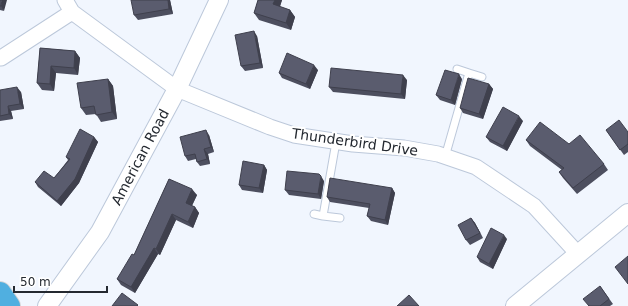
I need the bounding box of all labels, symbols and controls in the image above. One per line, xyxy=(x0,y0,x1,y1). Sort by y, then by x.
street label: American Road xyxy=(108,106,172,208)
street label: Thunderbird Drive xyxy=(290,125,419,159)
scale bar xyxy=(14,268,107,294)
text: 50 m xyxy=(20,275,51,289)

